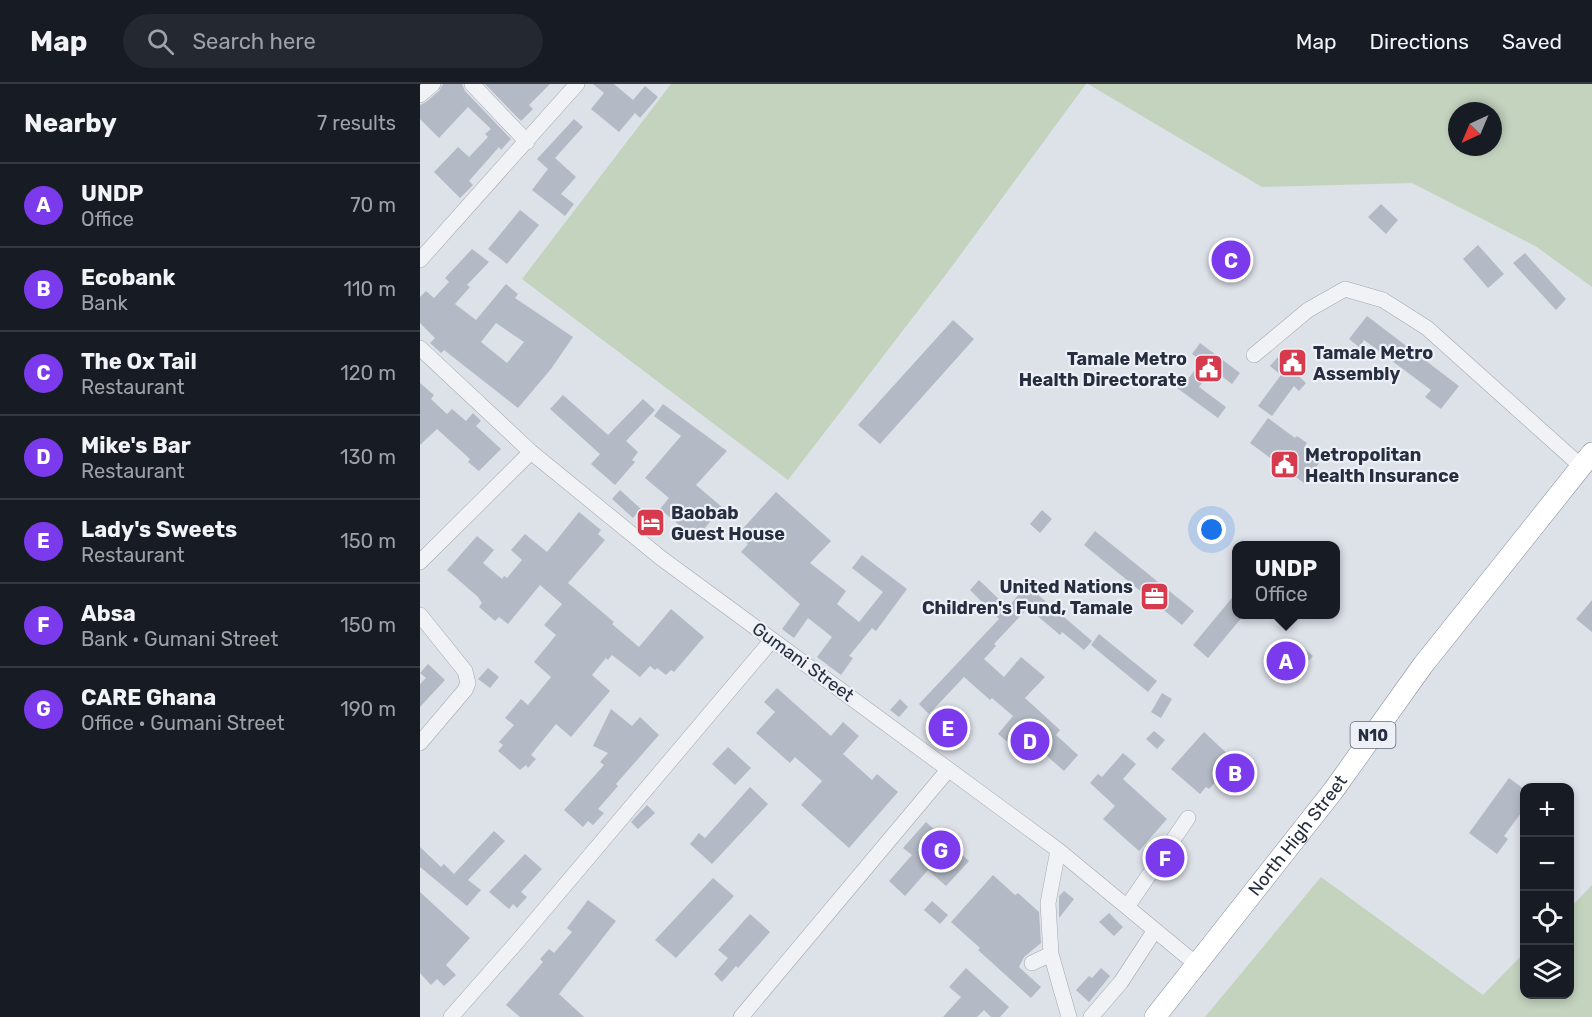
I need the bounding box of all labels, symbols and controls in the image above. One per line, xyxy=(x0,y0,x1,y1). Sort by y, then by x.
search box xyxy=(123,14,543,68)
text: Map xyxy=(30,25,87,58)
icon: search xyxy=(144,25,177,58)
text: Search here xyxy=(192,28,316,55)
text: Map xyxy=(1296,29,1337,54)
text: Directions xyxy=(1370,29,1469,54)
text: Saved xyxy=(1502,29,1562,54)
north arrow xyxy=(1448,102,1502,156)
text: Nearby xyxy=(24,108,117,139)
text: 7 results xyxy=(317,111,396,135)
text: UNDP xyxy=(81,180,143,207)
text: A xyxy=(36,193,51,217)
text: 70 m xyxy=(350,193,396,217)
text: Office xyxy=(81,207,134,231)
pin: C xyxy=(1212,238,1250,282)
text: Ecobank xyxy=(81,264,175,291)
text: B xyxy=(36,277,51,301)
text: 110 m xyxy=(344,277,396,301)
text: Bank xyxy=(81,291,128,315)
place label: Tamale Metro Assembly xyxy=(1313,342,1433,385)
public building icon: Tamale Metro Assembly xyxy=(1276,347,1308,379)
text: The Ox Tail xyxy=(81,348,197,375)
place label: Tamale Metro Health Directorate xyxy=(1019,348,1187,391)
public building icon: Tamale Metro Health Directorate xyxy=(1192,353,1224,385)
text: C xyxy=(36,361,51,385)
text: 120 m xyxy=(340,361,396,385)
text: Restaurant xyxy=(81,375,185,399)
text: Mike's Bar xyxy=(81,432,191,459)
place label: Metropolitan Health Insurance xyxy=(1305,444,1460,487)
text: D xyxy=(36,445,51,469)
text: 130 m xyxy=(340,445,396,469)
public building icon: Metropolitan Health Insurance xyxy=(1268,449,1300,481)
text: Restaurant xyxy=(81,459,185,483)
place label: Baobab Guest House xyxy=(671,502,785,545)
hotel icon: Baobab Guest House xyxy=(634,507,666,539)
your location xyxy=(1197,515,1226,544)
text: Lady's Sweets xyxy=(81,516,237,543)
text: E xyxy=(37,529,50,553)
text: 150 m xyxy=(340,529,396,553)
popup xyxy=(1232,541,1340,619)
text: Restaurant xyxy=(81,543,185,567)
text: UNDP xyxy=(1255,555,1317,582)
place label: United Nations Children's Fund, Tamale xyxy=(922,576,1133,619)
office icon: United Nations Children's Fund, Tamale xyxy=(1138,581,1170,613)
text: Office xyxy=(1255,582,1308,606)
text: Absa xyxy=(81,600,136,627)
text: F xyxy=(37,613,50,637)
text: 150 m xyxy=(340,613,396,637)
street label: Gumani Street xyxy=(748,618,858,706)
text: Bank · Gumani Street xyxy=(81,627,278,651)
pin: A xyxy=(1266,638,1306,684)
text: CARE Ghana xyxy=(81,684,216,711)
text: G xyxy=(36,697,51,721)
text: 190 m xyxy=(340,697,396,721)
pin: E xyxy=(928,706,968,750)
text: Office · Gumani Street xyxy=(81,711,284,735)
pin: D xyxy=(1010,718,1050,764)
road number: N10 xyxy=(1350,722,1396,748)
pin: B xyxy=(1216,750,1254,796)
street label: North High Street xyxy=(1244,771,1352,900)
map controls xyxy=(1520,783,1574,999)
button: + xyxy=(1520,783,1574,837)
pin: G xyxy=(922,828,960,873)
pin: F xyxy=(1146,836,1184,880)
button: − xyxy=(1520,837,1574,891)
button: locate xyxy=(1520,891,1574,945)
button: layers xyxy=(1520,945,1574,999)

